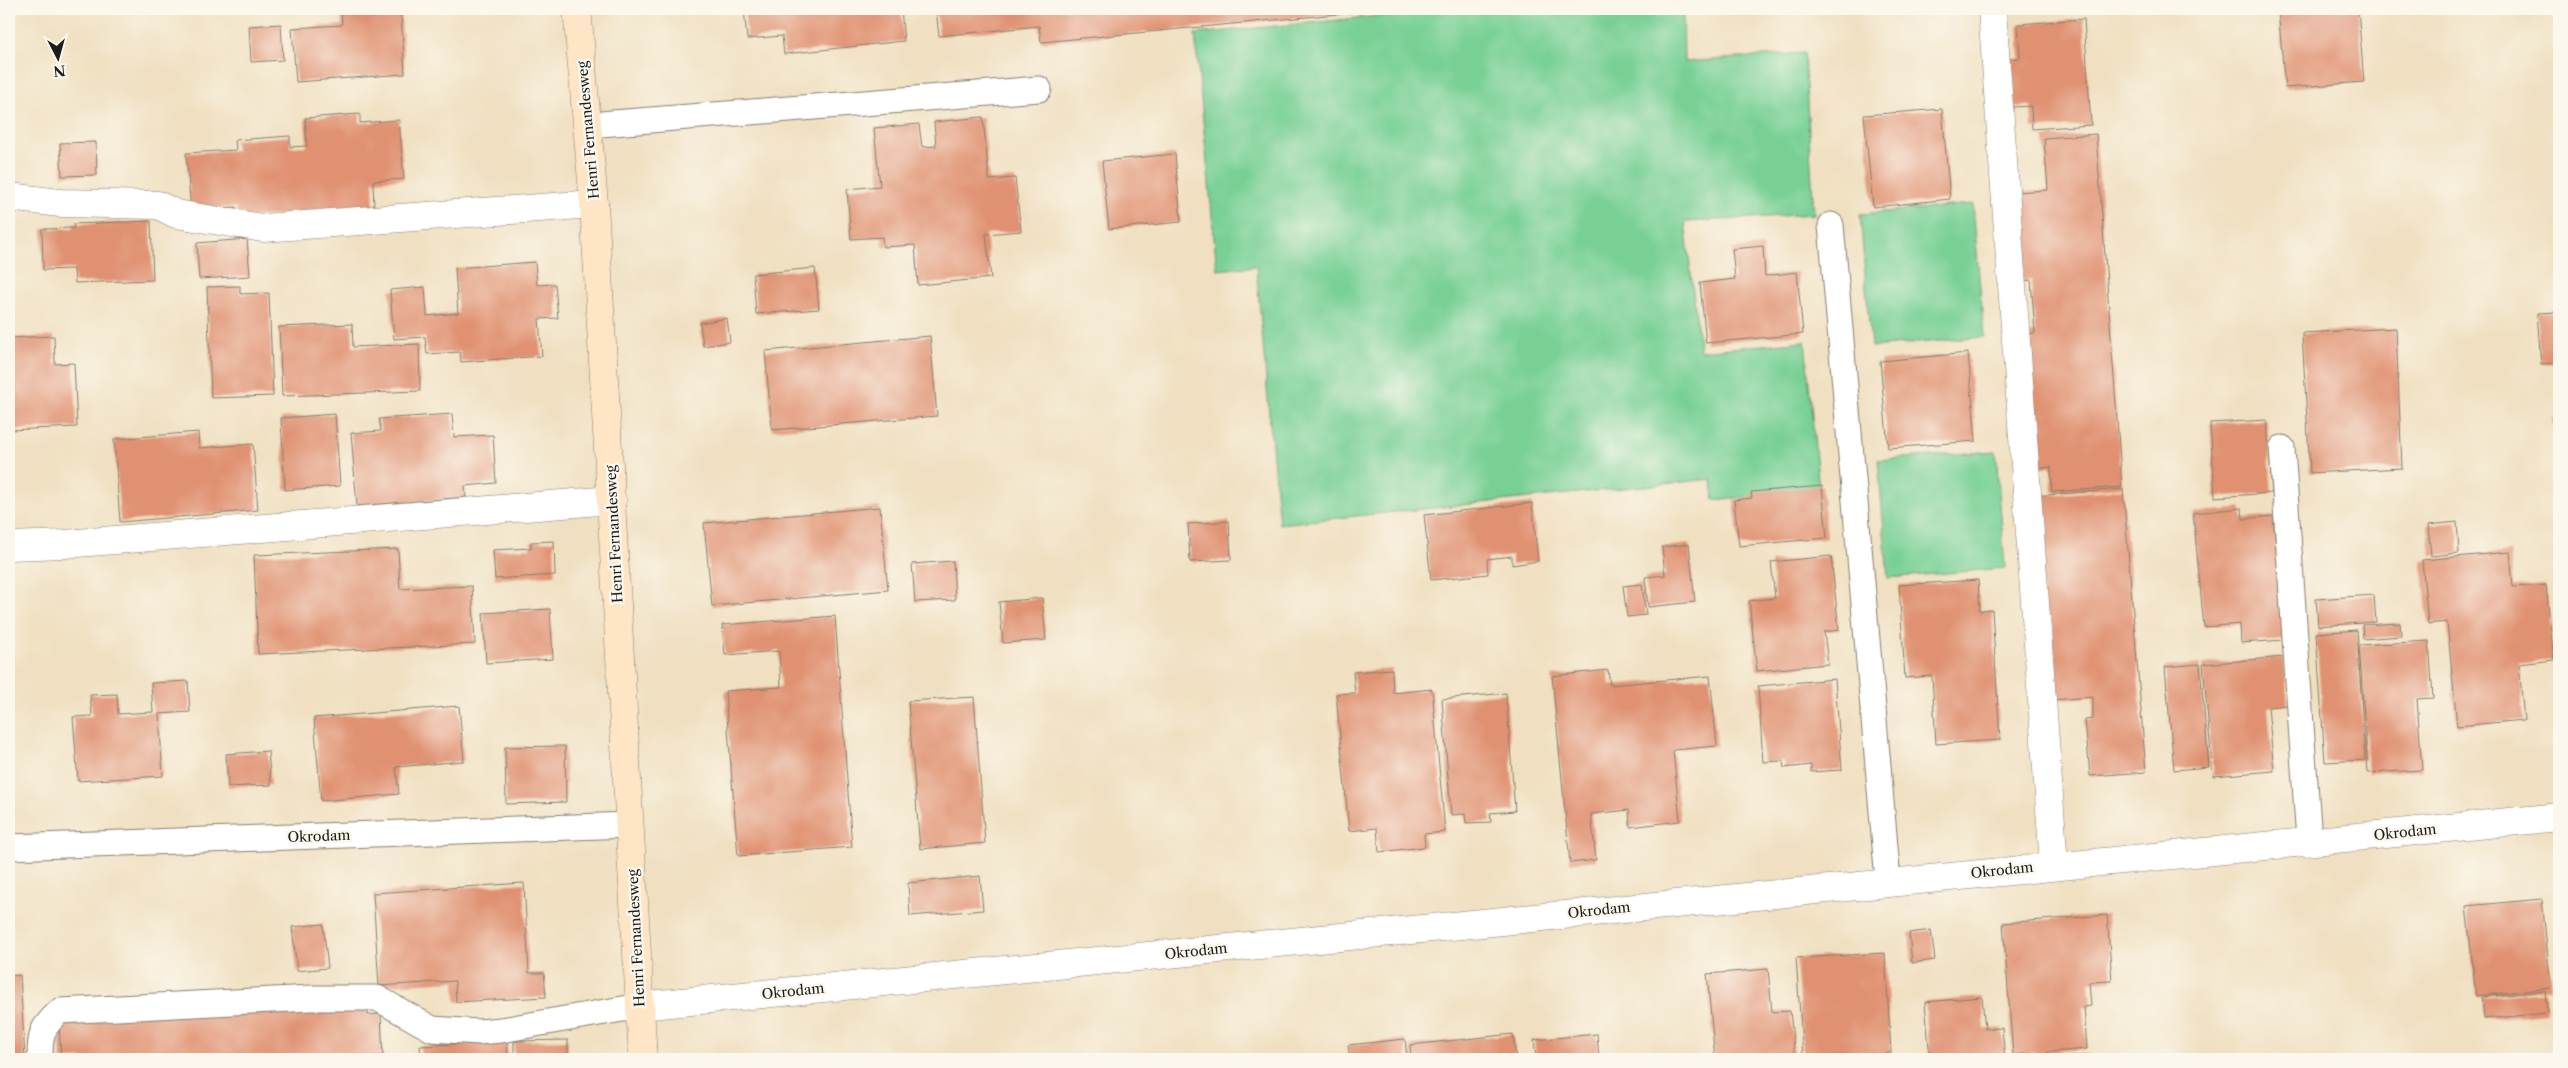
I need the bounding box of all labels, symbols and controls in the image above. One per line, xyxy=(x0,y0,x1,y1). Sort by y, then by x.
north arrow xyxy=(32,32,82,82)
street label: Henri Fernandesweg xyxy=(573,60,603,200)
text: N xyxy=(52,61,66,81)
street label: Henri Fernandesweg xyxy=(601,464,627,603)
street label: Okrodam xyxy=(2373,820,2437,844)
street label: Okrodam xyxy=(287,826,351,846)
street label: Okrodam xyxy=(1970,858,2034,882)
street label: Henri Fernandesweg xyxy=(623,868,649,1007)
street label: Okrodam xyxy=(1567,898,1631,922)
street label: Okrodam xyxy=(1164,939,1228,963)
street label: Okrodam xyxy=(761,979,825,1003)

